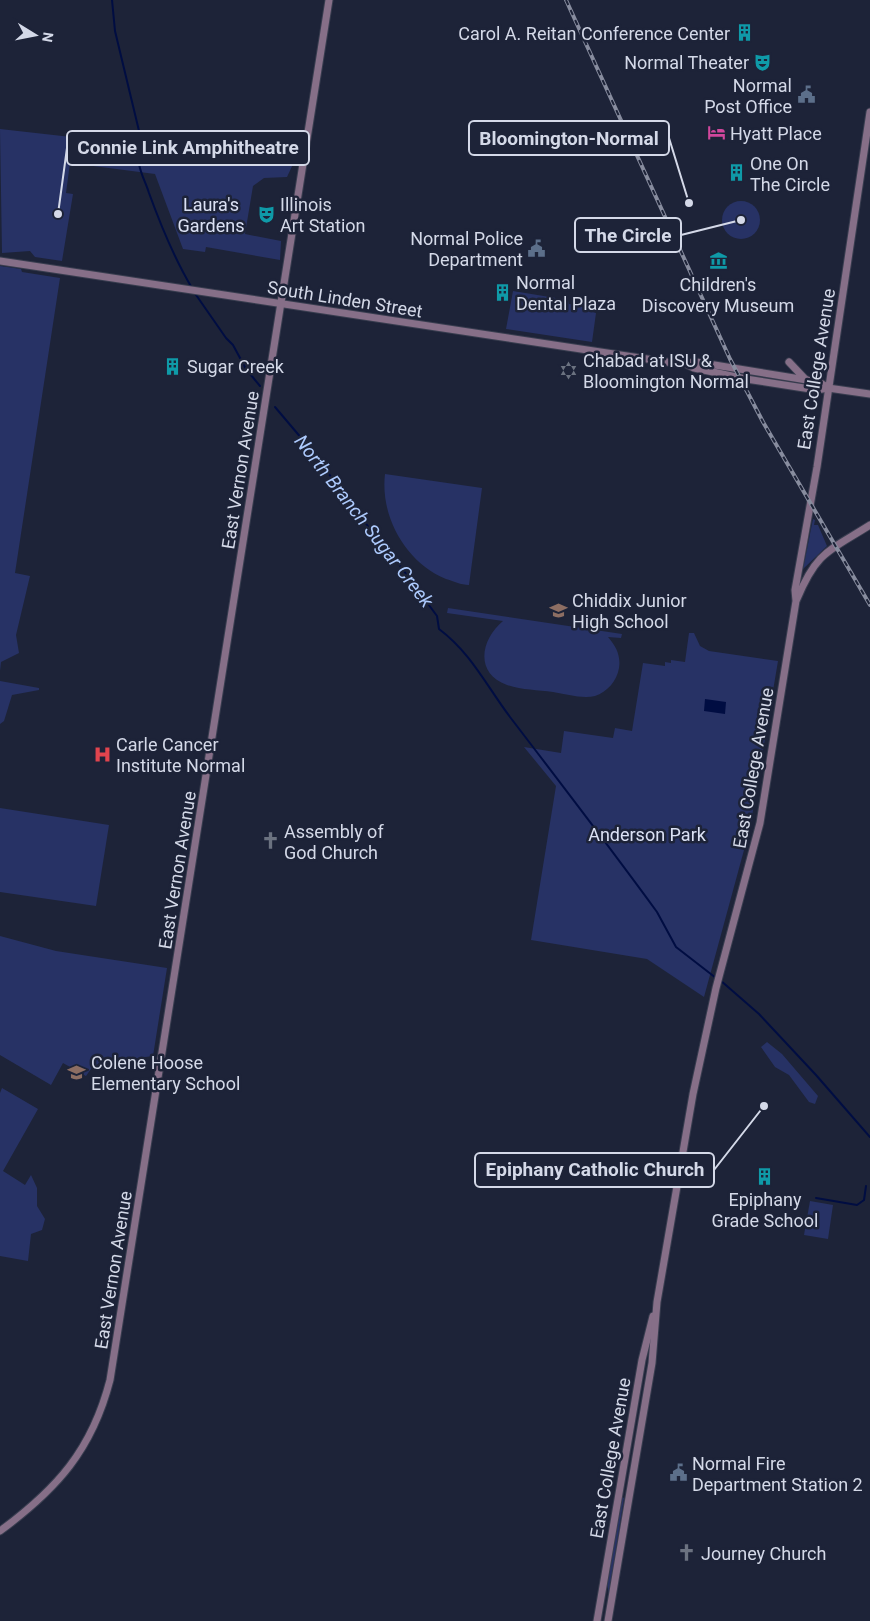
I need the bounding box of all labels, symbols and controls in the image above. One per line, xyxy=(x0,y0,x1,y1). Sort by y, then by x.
north arrow xyxy=(10,10,60,60)
place label: Carol A. Reitan Conference Center xyxy=(458,23,730,44)
building icon: Carol A. Reitan Conference Center xyxy=(734,23,754,43)
text: N xyxy=(39,31,57,44)
place label: Normal Theater xyxy=(624,52,749,73)
theatre icon: Normal Theater xyxy=(753,52,773,72)
place label: Normal Post Office xyxy=(704,75,792,117)
public building icon: Normal Post Office xyxy=(796,85,816,105)
callout: Bloomington-Normal xyxy=(469,121,669,155)
hotel icon: Hyatt Place xyxy=(706,123,726,143)
place label: Hyatt Place xyxy=(730,123,822,144)
text: Bloomington-Normal xyxy=(479,127,659,150)
callout: Connie Link Amphitheatre xyxy=(67,131,309,165)
text: Connie Link Amphitheatre xyxy=(77,136,299,159)
place label: One On The Circle xyxy=(750,153,830,195)
building icon: One On The Circle xyxy=(726,163,746,183)
park label: Laura's Gardens xyxy=(178,194,244,236)
place label: Illinois Art Station xyxy=(280,194,365,236)
theatre icon: Illinois Art Station xyxy=(256,204,276,224)
callout: The Circle xyxy=(575,218,681,252)
text: The Circle xyxy=(585,224,671,247)
place label: Normal Police Department xyxy=(410,228,523,270)
public building icon: Normal Police Department xyxy=(527,238,547,258)
museum icon: Children's Discovery Museum xyxy=(708,251,728,271)
place label: Normal Dental Plaza xyxy=(516,272,616,314)
place label: Children's Discovery Museum xyxy=(642,274,794,316)
street label: South Linden Street xyxy=(266,276,424,322)
building icon: Normal Dental Plaza xyxy=(492,282,512,302)
street label: East College Avenue xyxy=(793,287,839,451)
place label: Chabad at ISU & Bloomington Normal xyxy=(583,350,749,392)
building icon: Sugar Creek xyxy=(163,356,183,376)
place label: Sugar Creek xyxy=(187,356,285,377)
synagogue icon: Chabad at ISU & Bloomington Normal xyxy=(559,360,579,380)
street label: East Vernon Avenue xyxy=(217,389,263,551)
water label: North Branch Sugar Creek xyxy=(289,430,439,612)
place label: Chiddix Junior High School xyxy=(572,590,687,632)
school or university icon: Chiddix Junior High School xyxy=(548,600,568,620)
street label: East College Avenue xyxy=(729,686,777,850)
place label: Carle Cancer Institute Normal xyxy=(116,734,245,776)
hospital icon: Carle Cancer Institute Normal xyxy=(92,744,112,764)
street label: East Vernon Avenue xyxy=(154,789,200,951)
place label: Assembly of God Church xyxy=(284,821,384,863)
park label: Anderson Park xyxy=(588,824,707,845)
church icon: Assembly of God Church xyxy=(260,831,280,851)
place label: Colene Hoose Elementary School xyxy=(91,1052,240,1094)
school or university icon: Colene Hoose Elementary School xyxy=(67,1062,87,1082)
callout: Epiphany Catholic Church xyxy=(475,1153,714,1187)
text: Epiphany Catholic Church xyxy=(486,1158,704,1181)
building icon: Epiphany Grade School xyxy=(755,1166,775,1186)
street label: East Vernon Avenue xyxy=(90,1189,136,1351)
place label: Epiphany Grade School xyxy=(712,1189,818,1231)
street label: East College Avenue xyxy=(586,1376,634,1540)
place label: Normal Fire Department Station 2 xyxy=(692,1453,863,1495)
public building icon: Normal Fire Department Station 2 xyxy=(668,1463,688,1483)
church icon: Journey Church xyxy=(677,1543,697,1563)
place label: Journey Church xyxy=(701,1543,826,1564)

